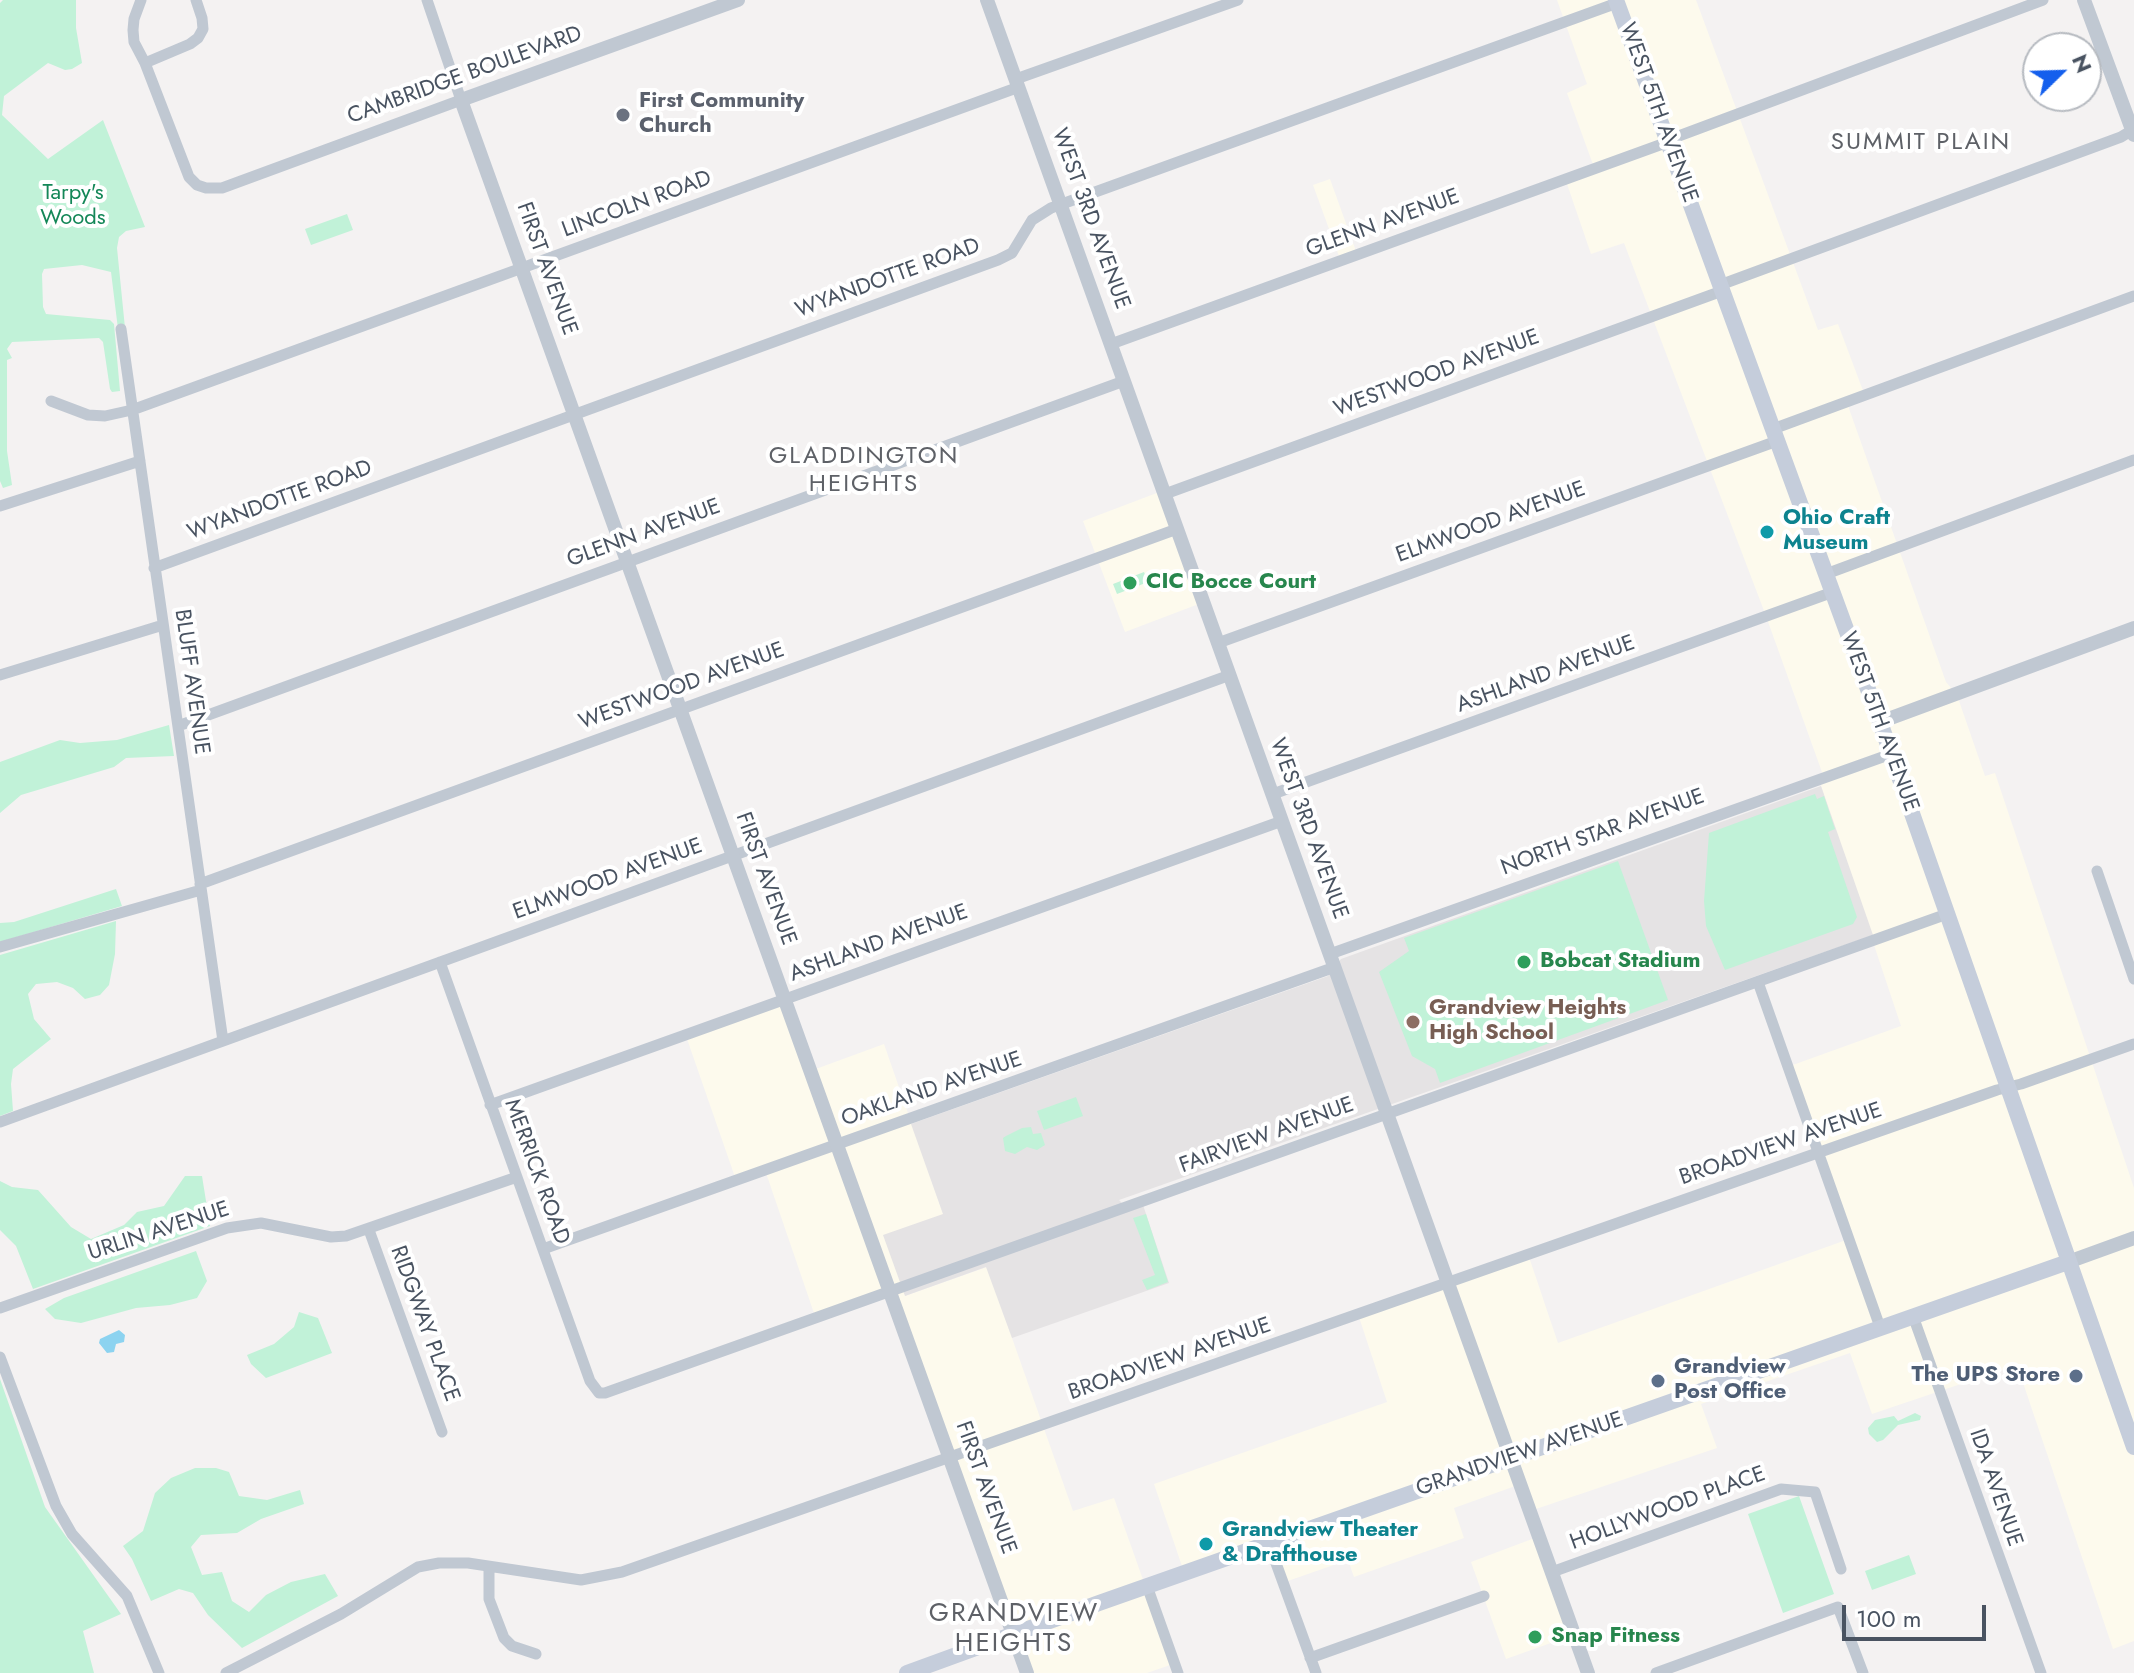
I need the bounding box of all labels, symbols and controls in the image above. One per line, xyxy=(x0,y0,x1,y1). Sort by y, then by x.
street label: WEST 5TH AVENUE xyxy=(1613,19,1703,207)
street label: CAMBRIDGE BOULEVARD xyxy=(344,21,586,131)
north arrow xyxy=(2022,32,2102,112)
text: N xyxy=(2064,49,2100,78)
place label: First Community Church xyxy=(639,89,804,140)
marker: First Community Church xyxy=(614,106,632,124)
street label: WEST 3RD AVENUE xyxy=(1045,125,1135,313)
district label: SUMMIT PLAIN xyxy=(1831,129,2011,157)
street label: LINCOLN ROAD xyxy=(559,166,715,244)
park label: Tarpy's Woods xyxy=(40,181,106,232)
street label: GLENN AVENUE xyxy=(1303,184,1463,264)
street label: FIRST AVENUE xyxy=(510,199,582,339)
street label: WYANDOTTE ROAD xyxy=(792,233,984,325)
street label: WESTWOOD AVENUE xyxy=(1331,325,1543,423)
district label: GLADDINGTON HEIGHTS xyxy=(769,443,959,499)
street label: WYANDOTTE ROAD xyxy=(184,455,376,547)
street label: ELMWOOD AVENUE xyxy=(1393,476,1589,570)
street label: GLENN AVENUE xyxy=(564,494,724,574)
place label: Ohio Craft Museum xyxy=(1783,506,1890,558)
marker: Ohio Craft Museum xyxy=(1758,523,1776,541)
place label: CIC Bocce Court xyxy=(1146,570,1316,596)
marker: CIC Bocce Court xyxy=(1121,574,1139,592)
street label: BLUFF AVENUE xyxy=(168,608,214,756)
street label: WEST 5TH AVENUE xyxy=(1834,628,1924,816)
street label: ASHLAND AVENUE xyxy=(1453,630,1639,720)
street label: WESTWOOD AVENUE xyxy=(576,638,788,736)
street label: WEST 3RD AVENUE xyxy=(1263,735,1353,923)
street label: NORTH STAR AVENUE xyxy=(1498,784,1708,882)
street label: FIRST AVENUE xyxy=(729,809,801,949)
street label: ELMWOOD AVENUE xyxy=(510,833,706,927)
street label: ASHLAND AVENUE xyxy=(786,899,972,989)
place label: Bobcat Stadium xyxy=(1540,949,1700,975)
marker: Bobcat Stadium xyxy=(1515,953,1533,971)
place label: Grandview Heights High School xyxy=(1429,996,1626,1048)
marker: Grandview Heights High School xyxy=(1404,1013,1422,1031)
street label: OAKLAND AVENUE xyxy=(838,1047,1026,1133)
street label: FAIRVIEW AVENUE xyxy=(1176,1092,1358,1180)
street label: MERRICK ROAD xyxy=(498,1096,574,1248)
street label: BROADVIEW AVENUE xyxy=(1676,1098,1886,1192)
street label: URLIN AVENUE xyxy=(85,1197,233,1267)
street label: RIDGWAY PLACE xyxy=(384,1242,464,1406)
street label: BROADVIEW AVENUE xyxy=(1065,1313,1275,1407)
place label: Grandview Post Office xyxy=(1674,1355,1786,1406)
place label: The UPS Store xyxy=(1911,1363,2060,1389)
marker: The UPS Store xyxy=(2067,1367,2085,1385)
marker: Grandview Post Office xyxy=(1649,1372,1667,1390)
street label: GRANDVIEW AVENUE xyxy=(1413,1407,1627,1503)
street label: FIRST AVENUE xyxy=(949,1418,1021,1558)
street label: IDA AVENUE xyxy=(1963,1426,2027,1550)
street label: HOLLYWOOD PLACE xyxy=(1567,1461,1769,1557)
place label: Grandview Theater & Drafthouse xyxy=(1222,1518,1418,1570)
marker: Grandview Theater & Drafthouse xyxy=(1197,1535,1215,1553)
scale bar xyxy=(1846,1589,1990,1639)
district label: GRANDVIEW HEIGHTS xyxy=(929,1599,1099,1660)
text: 100 m xyxy=(1856,1601,1922,1636)
place label: Snap Fitness xyxy=(1551,1624,1680,1650)
marker: Snap Fitness xyxy=(1526,1628,1544,1646)

